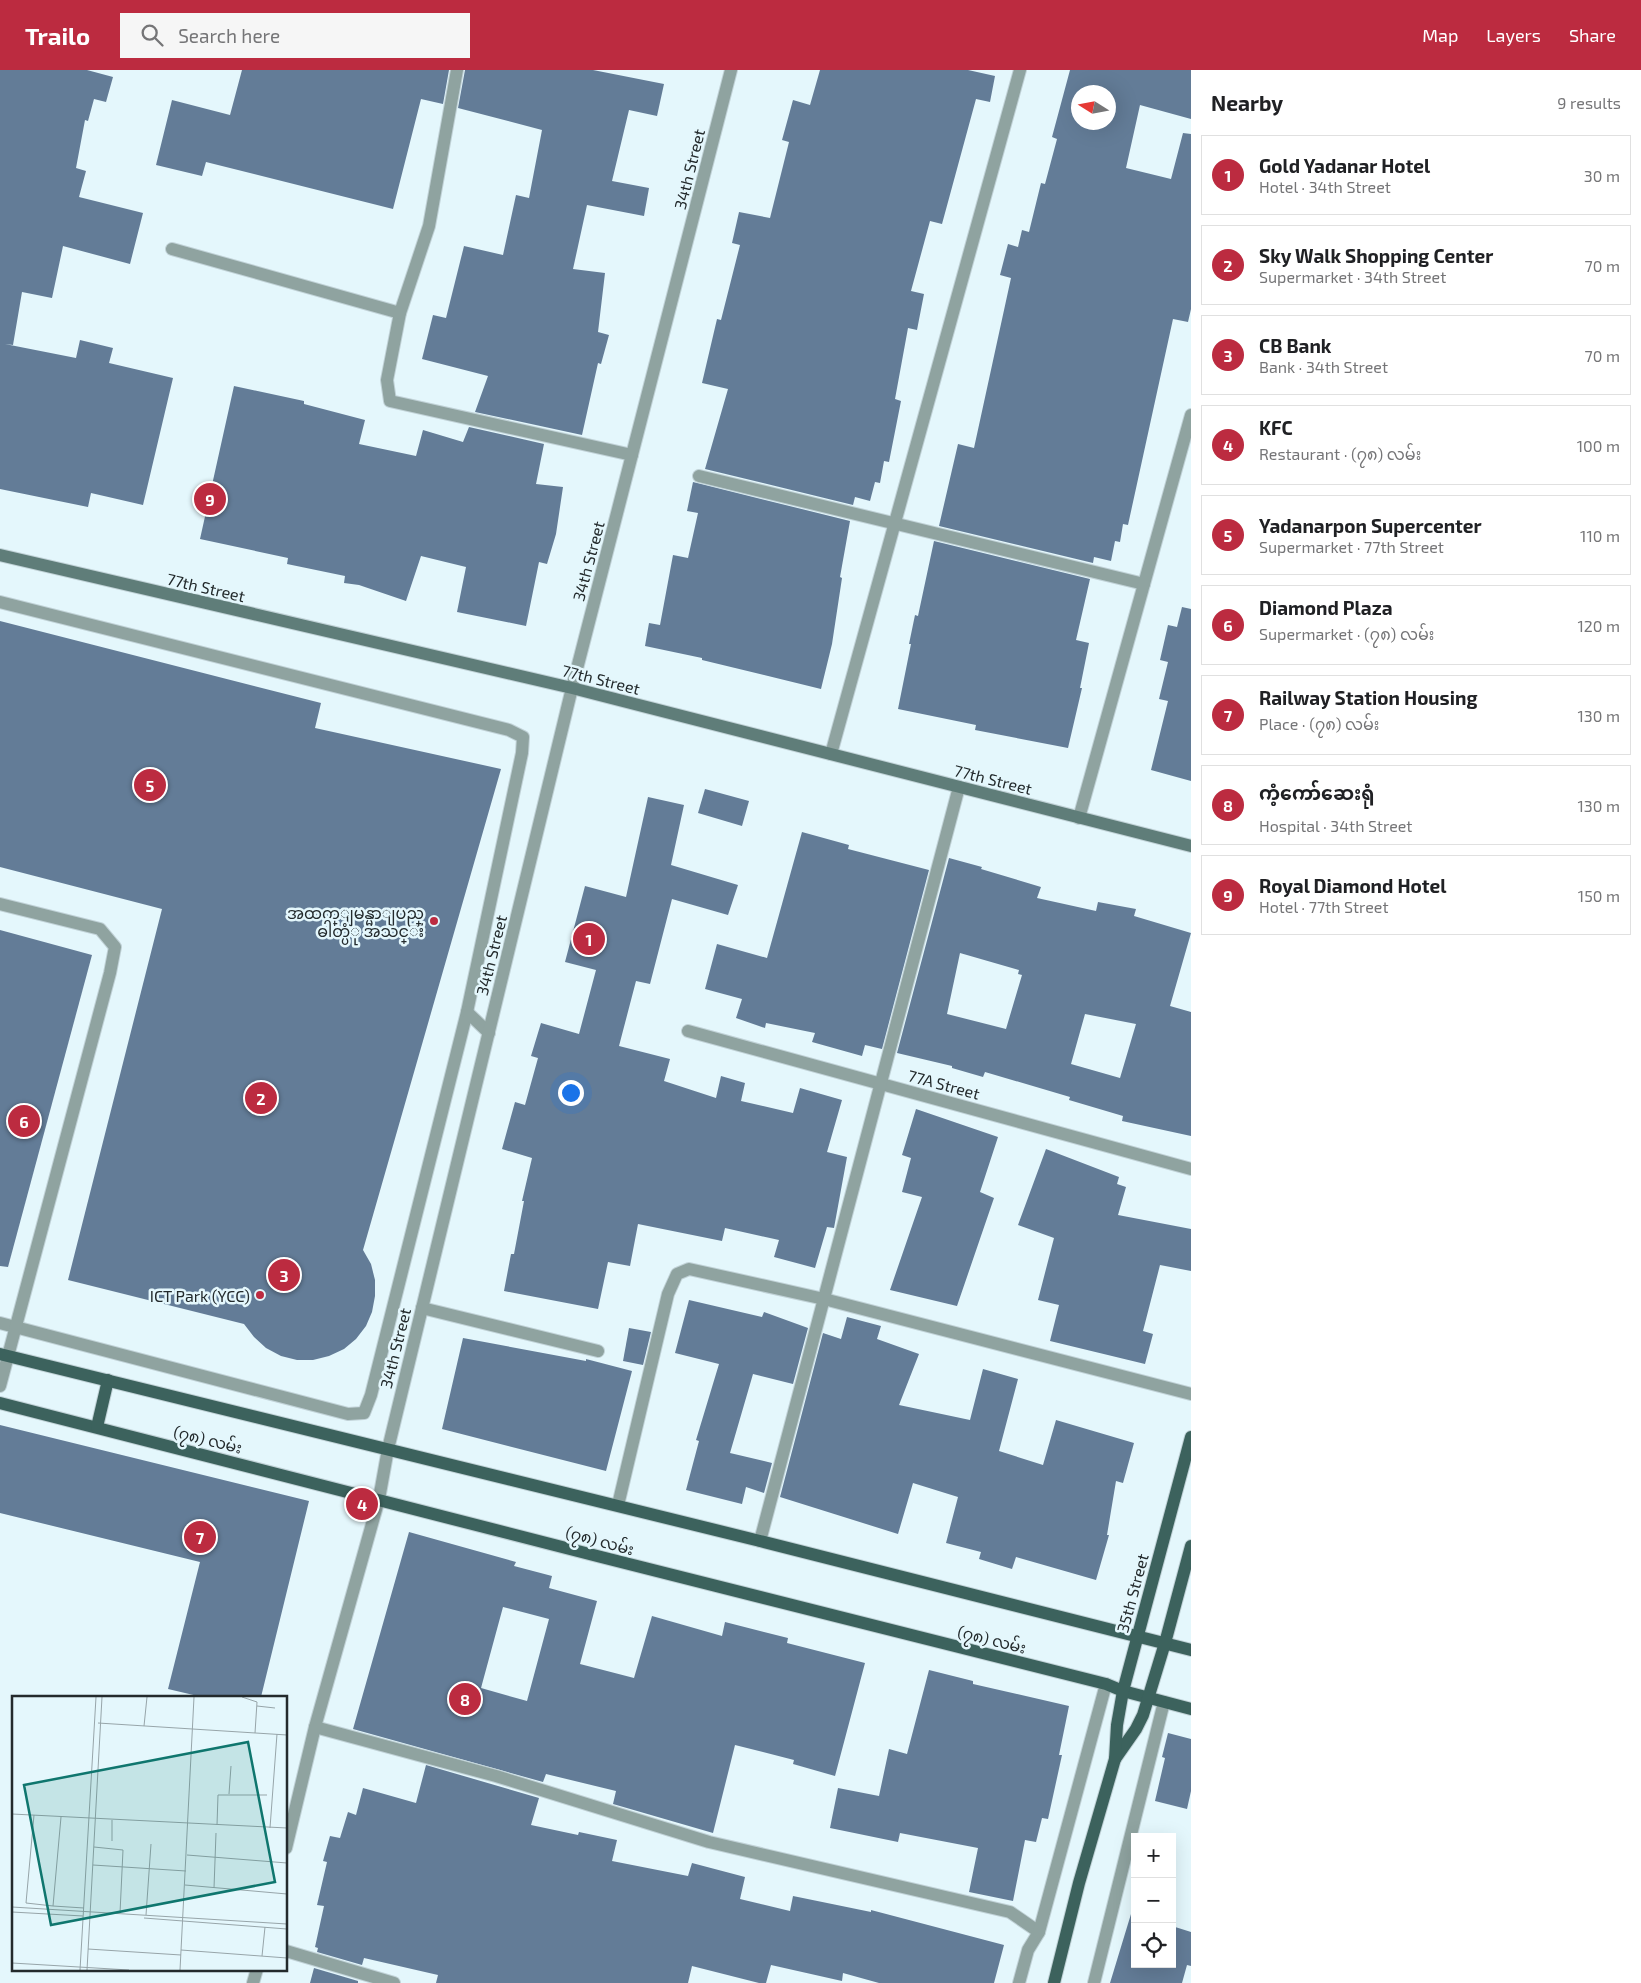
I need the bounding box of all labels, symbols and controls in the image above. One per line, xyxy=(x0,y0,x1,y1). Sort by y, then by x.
search box xyxy=(120,13,470,58)
text: Trailo xyxy=(25,21,90,50)
icon: search xyxy=(138,21,166,49)
text: Search here xyxy=(178,24,280,47)
text: Map xyxy=(1422,24,1458,46)
text: Layers xyxy=(1486,24,1541,46)
text: Share xyxy=(1569,24,1616,46)
north arrow xyxy=(1071,85,1116,130)
text: Nearby xyxy=(1211,90,1283,115)
text: 9 results xyxy=(1557,93,1621,112)
street label: 34th Street xyxy=(670,127,708,211)
text: Gold Yadanar Hotel xyxy=(1259,154,1430,177)
text: 1 xyxy=(1225,166,1231,185)
text: 30 m xyxy=(1584,166,1620,185)
text: Hotel · 34th Street xyxy=(1259,177,1391,196)
text: Sky Walk Shopping Center xyxy=(1259,244,1493,267)
text: 2 xyxy=(1223,256,1233,275)
text: 70 m xyxy=(1585,256,1620,275)
text: Supermarket · 34th Street xyxy=(1259,267,1446,286)
text: CB Bank xyxy=(1259,334,1331,357)
text: 3 xyxy=(1223,346,1233,365)
text: 70 m xyxy=(1585,346,1620,365)
text: Bank · 34th Street xyxy=(1259,357,1388,376)
text: KFC xyxy=(1259,416,1293,439)
text: 4 xyxy=(1223,436,1233,455)
text: 100 m xyxy=(1577,436,1620,455)
text: Restaurant · (၇၈) လမ်း xyxy=(1259,444,1421,463)
pin: 9 xyxy=(194,480,226,518)
text: Yadanarpon Supercenter xyxy=(1259,514,1482,537)
street label: 34th Street xyxy=(568,519,608,603)
text: 5 xyxy=(1224,526,1232,545)
text: 110 m xyxy=(1580,526,1620,545)
text: Supermarket · 77th Street xyxy=(1259,537,1444,556)
street label: 77th Street xyxy=(165,569,247,605)
text: Diamond Plaza xyxy=(1259,596,1393,619)
text: 6 xyxy=(1223,616,1233,635)
text: 120 m xyxy=(1577,616,1620,635)
text: Supermarket · (၇၈) လမ်း xyxy=(1259,624,1434,643)
street label: 77th Street xyxy=(560,660,642,698)
text: Railway Station Housing xyxy=(1259,686,1477,709)
text: 7 xyxy=(1224,706,1232,725)
text: 130 m xyxy=(1578,706,1620,725)
text: Place · (၇၈) လမ်း xyxy=(1259,714,1379,733)
street label: 77th Street xyxy=(952,760,1034,798)
pin: 5 xyxy=(134,766,166,804)
text: ကံ့ကော်ဆေးရုံ xyxy=(1259,781,1375,804)
text: 8 xyxy=(1223,796,1233,815)
text: 130 m xyxy=(1578,796,1620,815)
text: Hospital · 34th Street xyxy=(1259,816,1412,835)
text: Royal Diamond Hotel xyxy=(1259,874,1446,897)
text: 9 xyxy=(1223,886,1233,905)
text: 150 m xyxy=(1578,886,1620,905)
text: Hotel · 77th Street xyxy=(1259,897,1389,916)
place label: အထက္ျမန္မာျပည္ ဓါတ္ပံု အသင္း xyxy=(287,903,424,946)
street label: 34th Street xyxy=(472,913,510,997)
marker: အထက္ျမန္မာျပည္ ဓါတ္ပံု အသင္း xyxy=(428,915,440,927)
pin: 1 xyxy=(573,920,605,958)
street label: 77A Street xyxy=(906,1065,982,1103)
pin: 2 xyxy=(245,1079,277,1117)
your location xyxy=(558,1080,584,1106)
pin: 6 xyxy=(8,1102,40,1140)
pin: 3 xyxy=(268,1256,300,1294)
place label: ICT Park (YCC) xyxy=(150,1286,250,1305)
marker: ICT Park (YCC) xyxy=(254,1289,266,1301)
street label: 34th Street xyxy=(376,1306,414,1390)
street label: (၇၈) လမ်း xyxy=(170,1420,245,1462)
pin: 4 xyxy=(346,1485,378,1523)
pin: 7 xyxy=(184,1518,216,1556)
street label: (၇၈) လမ်း xyxy=(562,1521,637,1563)
street label: 35th Street xyxy=(1112,1551,1152,1635)
street label: (၇၈) လမ်း xyxy=(954,1620,1029,1662)
pin: 8 xyxy=(449,1680,481,1718)
inset map xyxy=(12,1696,288,1970)
map controls xyxy=(1131,1833,1176,1968)
button: + xyxy=(1131,1833,1176,1878)
button: − xyxy=(1131,1878,1176,1923)
button: locate xyxy=(1131,1923,1176,1968)

